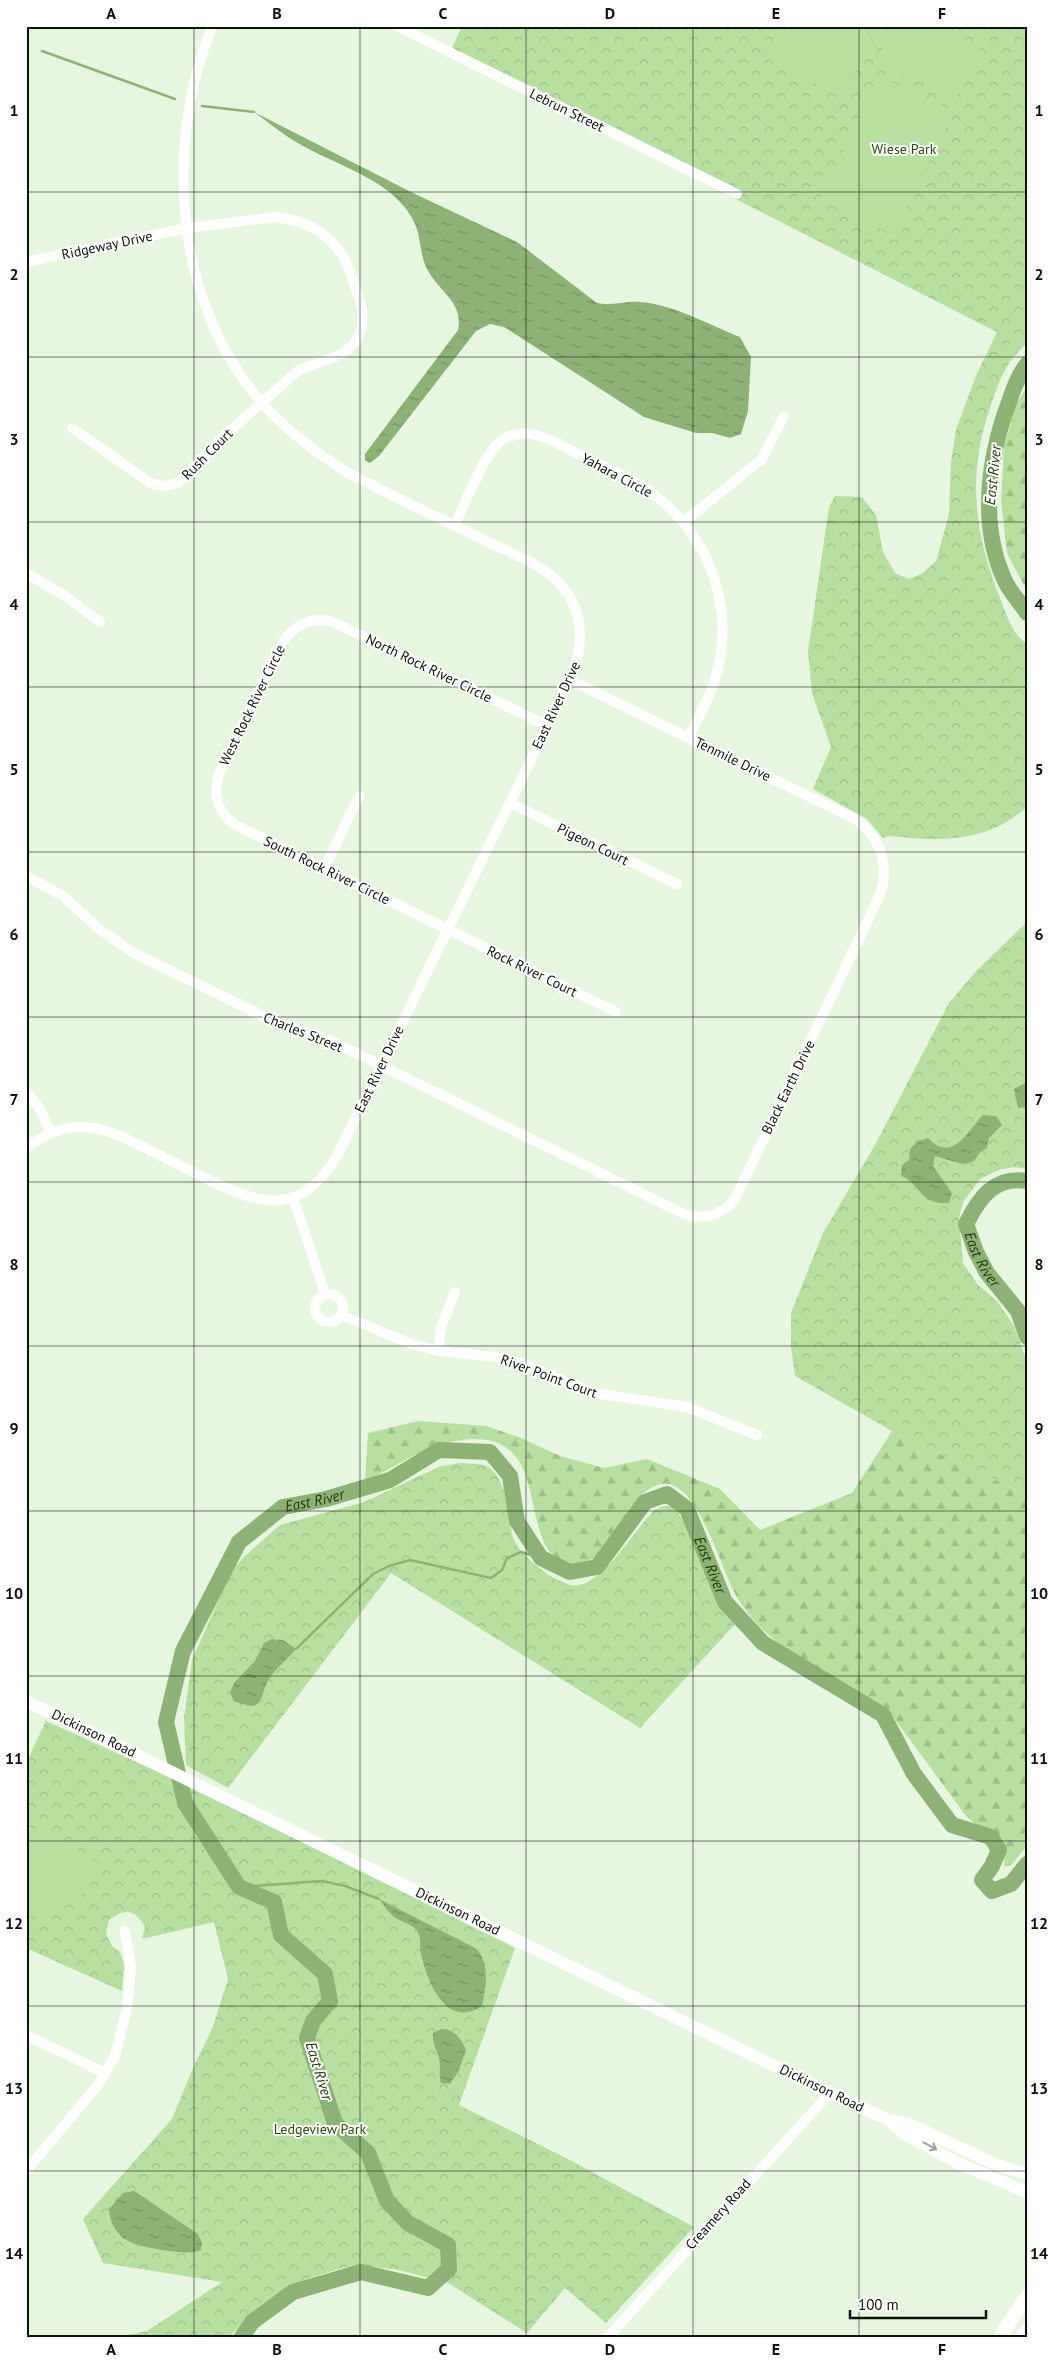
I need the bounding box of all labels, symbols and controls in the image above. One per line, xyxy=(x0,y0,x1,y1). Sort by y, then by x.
text: A xyxy=(106,3,116,23)
text: B xyxy=(272,3,282,23)
text: C xyxy=(439,3,448,23)
text: D xyxy=(605,3,615,23)
text: E xyxy=(772,3,780,23)
text: F xyxy=(938,3,946,23)
street label: Lebrun Street xyxy=(527,84,607,136)
text: 1 xyxy=(9,100,19,120)
text: 1 xyxy=(1034,100,1044,120)
park label: Wiese Park xyxy=(872,140,937,158)
street label: Ridgeway Drive xyxy=(60,227,154,263)
text: 2 xyxy=(9,264,19,284)
text: 2 xyxy=(1034,264,1044,284)
street label: Rush Court xyxy=(177,424,237,484)
text: 3 xyxy=(9,429,19,449)
text: 3 xyxy=(1034,429,1044,449)
water label: East River xyxy=(980,443,1005,506)
street label: Yahara Circle xyxy=(578,449,656,501)
text: 4 xyxy=(9,594,19,614)
text: 4 xyxy=(1034,594,1044,614)
street label: North Rock River Circle xyxy=(363,630,495,706)
street label: West Rock River Circle xyxy=(215,642,289,768)
street label: East River Drive xyxy=(528,658,584,752)
street label: Tenmile Drive xyxy=(692,733,774,785)
text: 5 xyxy=(9,759,19,779)
text: 5 xyxy=(1034,759,1044,779)
street label: Pigeon Court xyxy=(554,819,632,869)
street label: South Rock River Circle xyxy=(261,832,393,908)
text: 6 xyxy=(9,924,19,944)
text: 6 xyxy=(1034,924,1044,944)
street label: Rock River Court xyxy=(484,941,580,1001)
street label: Charles Street xyxy=(261,1008,346,1056)
street label: East River Drive xyxy=(350,1023,408,1115)
street label: Black Earth Drive xyxy=(757,1037,819,1137)
text: 7 xyxy=(9,1089,19,1109)
text: 7 xyxy=(1034,1089,1044,1109)
water label: East River xyxy=(960,1229,1005,1292)
text: 8 xyxy=(9,1254,19,1274)
text: 8 xyxy=(1034,1254,1044,1274)
street label: River Point Court xyxy=(498,1350,600,1402)
text: 9 xyxy=(9,1418,19,1438)
text: 9 xyxy=(1034,1418,1044,1438)
water label: East River xyxy=(283,1484,347,1515)
water label: East River xyxy=(690,1533,731,1597)
text: 10 xyxy=(5,1583,23,1603)
text: 10 xyxy=(1030,1583,1048,1603)
street label: Dickinson Road xyxy=(49,1705,139,1761)
text: 11 xyxy=(5,1748,23,1768)
text: 11 xyxy=(1030,1748,1048,1768)
street label: Dickinson Road xyxy=(413,1883,503,1939)
text: 12 xyxy=(5,1913,23,1933)
text: 12 xyxy=(1030,1913,1048,1933)
water label: East River xyxy=(302,2039,338,2103)
street label: Dickinson Road xyxy=(777,2060,867,2116)
text: 13 xyxy=(5,2078,23,2098)
text: 13 xyxy=(1030,2078,1048,2098)
park label: Ledgeview Park xyxy=(274,2120,366,2138)
one-way arrow xyxy=(922,2142,936,2152)
street label: Creamery Road xyxy=(681,2175,755,2253)
text: 14 xyxy=(5,2243,23,2263)
text: 14 xyxy=(1030,2243,1048,2263)
scale bar xyxy=(850,2288,987,2320)
text: 100 m xyxy=(858,2295,899,2314)
text: A xyxy=(106,2339,116,2359)
text: B xyxy=(272,2339,282,2359)
text: C xyxy=(439,2339,448,2359)
text: D xyxy=(605,2339,615,2359)
text: E xyxy=(772,2339,780,2359)
text: F xyxy=(938,2339,946,2359)

